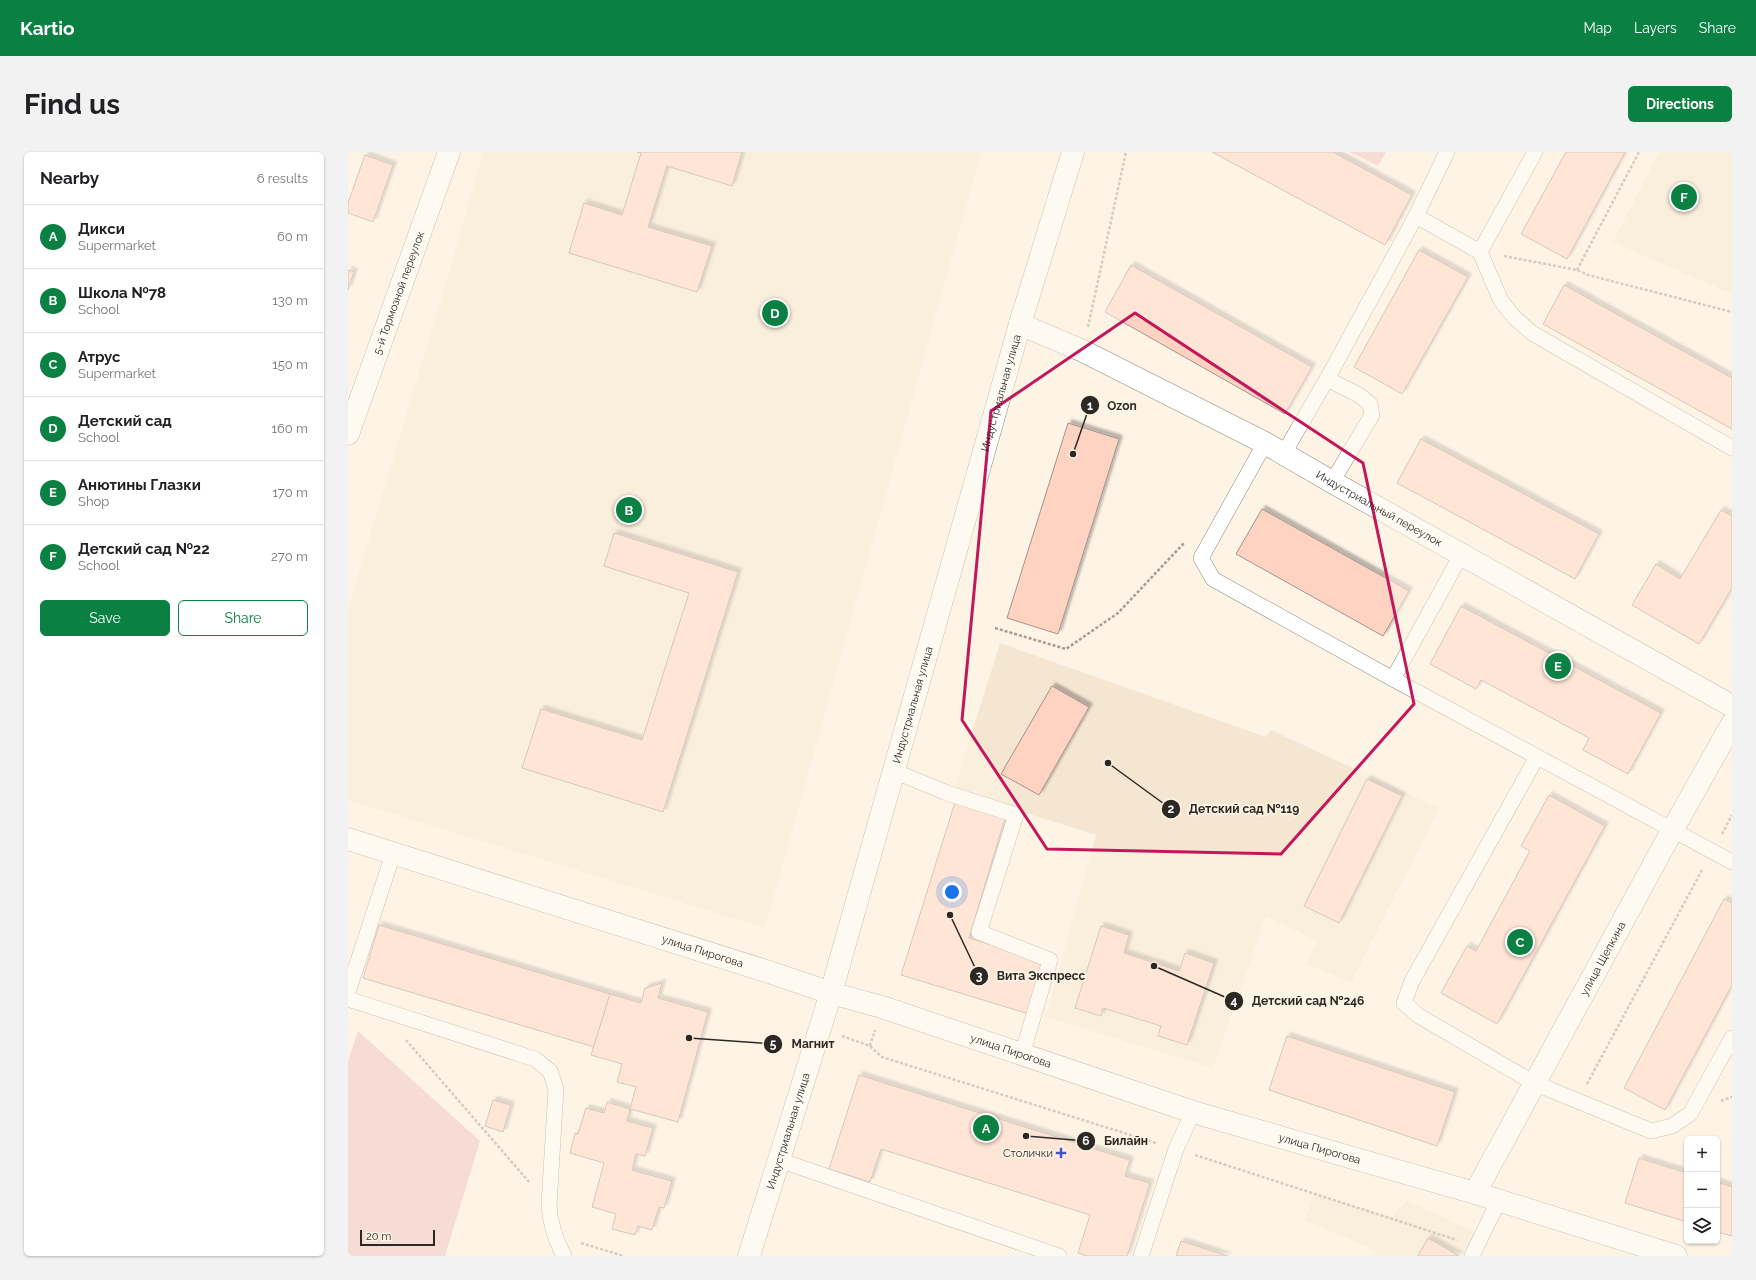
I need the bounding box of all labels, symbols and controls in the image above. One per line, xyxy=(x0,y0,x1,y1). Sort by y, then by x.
text: Kartio xyxy=(20,17,75,39)
text: Map xyxy=(1584,20,1612,36)
text: Layers xyxy=(1634,20,1677,36)
text: Share xyxy=(1699,20,1736,36)
button: Directions xyxy=(1628,86,1732,122)
text: Find us xyxy=(24,88,120,121)
text: Nearby xyxy=(40,168,99,188)
text: 6 results xyxy=(257,171,308,186)
pin: F xyxy=(1671,182,1697,212)
text: Дикси xyxy=(78,220,125,238)
text: A xyxy=(49,229,57,244)
text: 60 m xyxy=(277,229,308,244)
street label: 5-й Тормозной переулок xyxy=(370,229,427,356)
text: Supermarket xyxy=(78,238,156,253)
text: Школа №78 xyxy=(78,284,166,302)
text: B xyxy=(49,293,57,308)
text: 130 m xyxy=(272,293,308,308)
pin: D xyxy=(762,298,788,328)
text: School xyxy=(78,302,120,317)
street label: Индустриальная улица xyxy=(978,333,1023,453)
text: Атрус xyxy=(78,348,121,366)
text: C xyxy=(49,357,57,372)
text: 150 m xyxy=(272,357,308,372)
text: Supermarket xyxy=(78,366,156,381)
callout: Ozon xyxy=(1080,393,1145,417)
text: 1 xyxy=(1087,399,1093,413)
text: Ozon xyxy=(1107,399,1137,413)
text: Детский сад xyxy=(78,412,172,430)
text: D xyxy=(48,421,58,436)
text: 160 m xyxy=(271,421,308,436)
text: School xyxy=(78,430,120,445)
street label: Индустриальный переулок xyxy=(1314,468,1445,549)
text: Анютины Глазки xyxy=(78,476,201,494)
text: E xyxy=(49,485,57,500)
text: 170 m xyxy=(272,485,308,500)
text: Shop xyxy=(78,494,109,509)
pin: B xyxy=(616,495,642,525)
text: Детский сад №22 xyxy=(78,540,210,558)
text: F xyxy=(49,549,57,564)
text: 270 m xyxy=(271,549,308,564)
text: School xyxy=(78,558,120,573)
button: Save xyxy=(40,600,170,636)
button: Share xyxy=(178,600,308,636)
street label: Индустриальная улица xyxy=(890,645,935,765)
pin: E xyxy=(1545,651,1571,681)
callout: Детский сад №119 xyxy=(1161,797,1308,821)
text: 2 xyxy=(1168,802,1175,816)
text: Детский сад №119 xyxy=(1189,802,1299,816)
your location xyxy=(942,882,962,902)
street label: улица Щепкина xyxy=(1577,919,1628,998)
pin: C xyxy=(1507,927,1533,957)
street label: улица Пирогова xyxy=(660,932,745,970)
callout: Вита Экспресс xyxy=(969,964,1094,988)
text: 3 xyxy=(976,969,983,983)
text: Вита Экспресс xyxy=(997,969,1085,983)
callout: Детский сад №246 xyxy=(1224,989,1373,1013)
text: 4 xyxy=(1231,994,1238,1008)
text: Детский сад №246 xyxy=(1252,994,1364,1008)
street label: улица Пирогова xyxy=(969,1031,1053,1070)
callout: Магнит xyxy=(763,1032,842,1056)
text: 5 xyxy=(770,1037,777,1051)
text: Магнит xyxy=(792,1037,834,1051)
street label: Индустриальная улица xyxy=(764,1071,812,1191)
pin: A xyxy=(973,1113,999,1143)
callout: Билайн xyxy=(1076,1129,1156,1153)
street label: улица Пирогова xyxy=(1277,1130,1362,1166)
text: 6 xyxy=(1082,1134,1090,1148)
text: Билайн xyxy=(1104,1134,1148,1148)
map controls xyxy=(1684,1136,1720,1244)
button: + xyxy=(1684,1136,1720,1172)
place label: Столички xyxy=(1003,1147,1053,1160)
marker: Столички xyxy=(1056,1148,1066,1158)
button: − xyxy=(1684,1172,1720,1208)
button: layers xyxy=(1684,1208,1720,1244)
scale bar xyxy=(360,1228,435,1247)
text: 20 m xyxy=(366,1230,391,1243)

